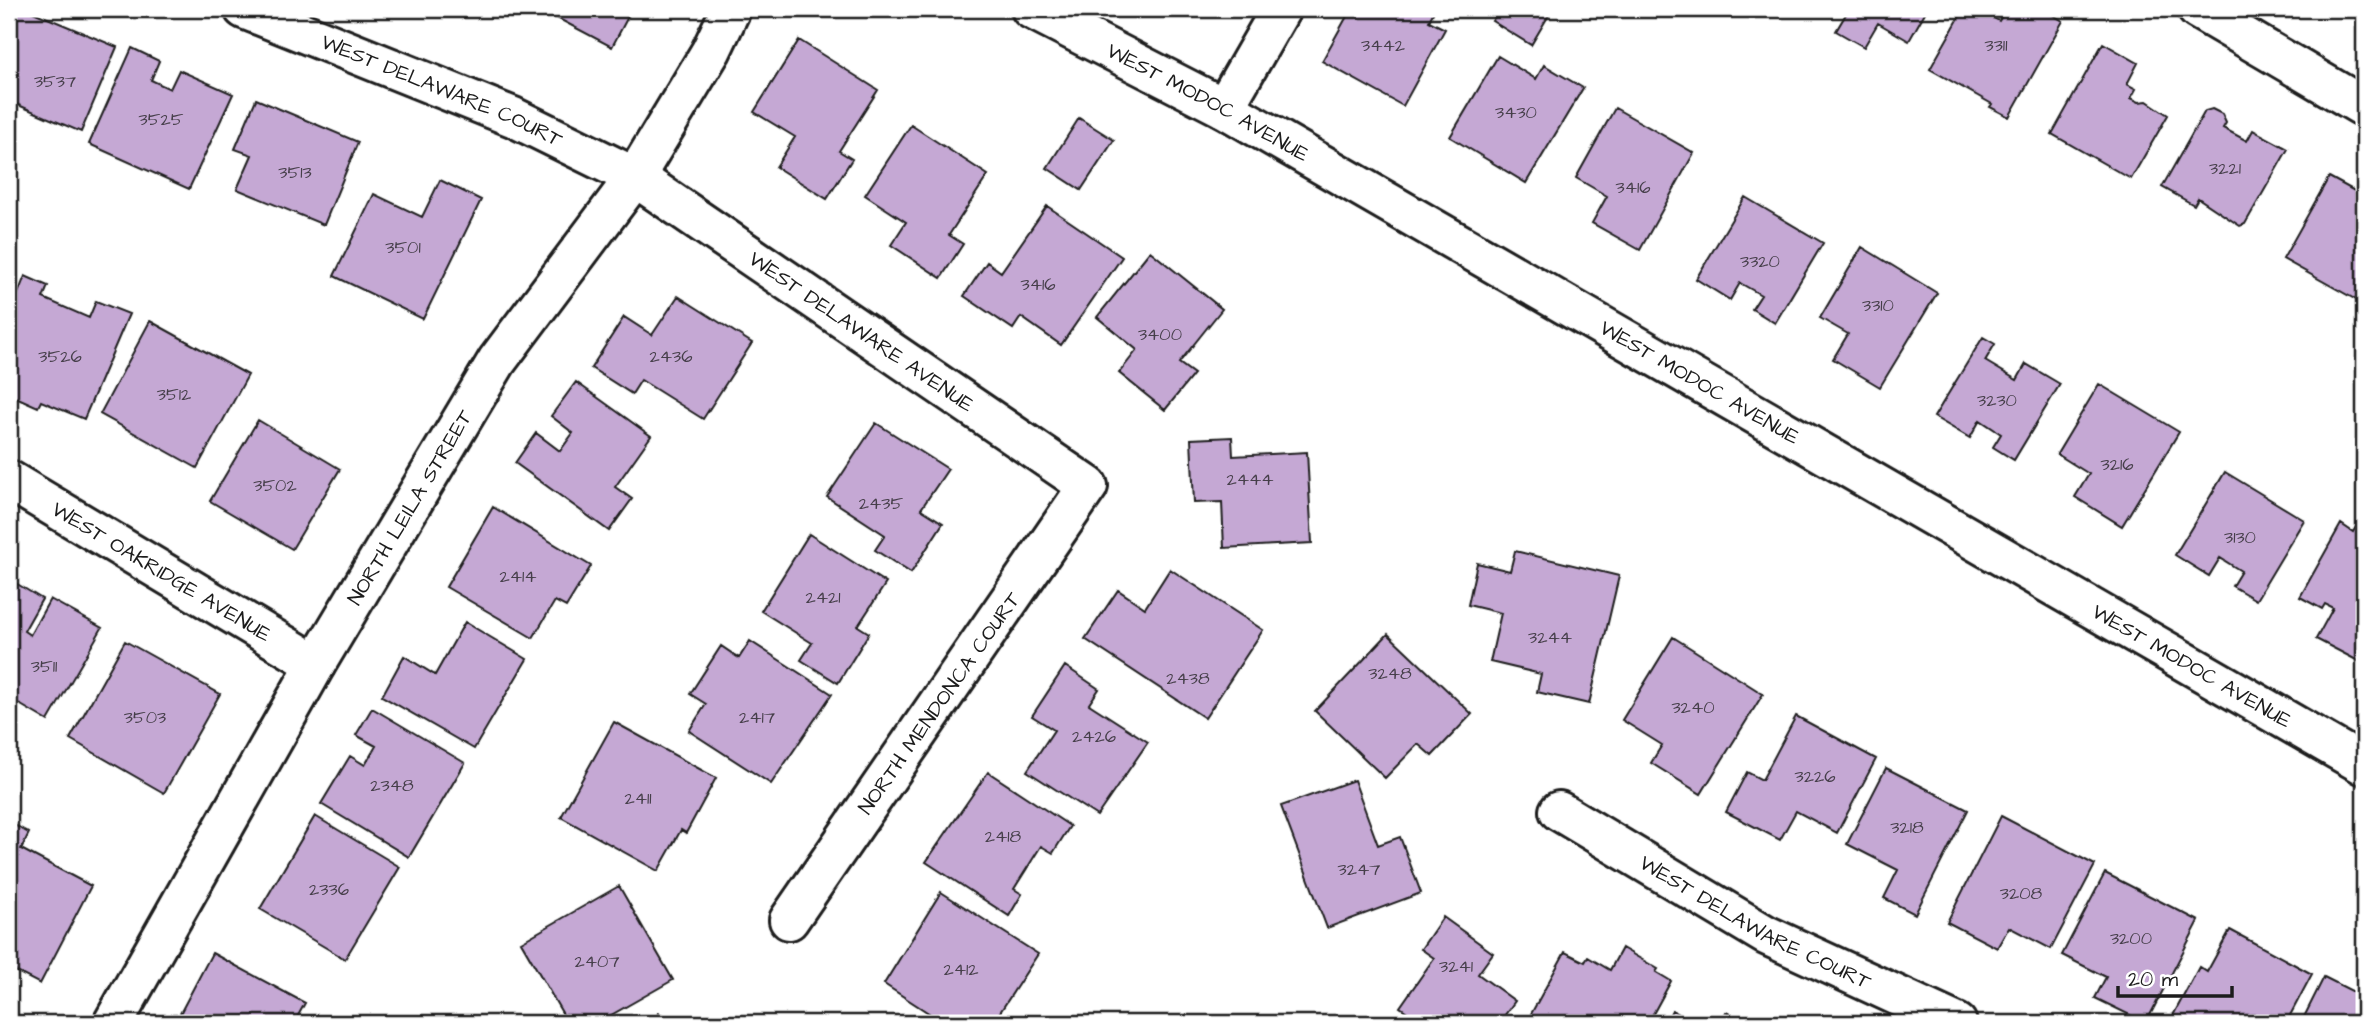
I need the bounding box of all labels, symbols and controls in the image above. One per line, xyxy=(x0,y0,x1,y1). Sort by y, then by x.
street label: WEST DELAWARE COURT xyxy=(317,27,568,155)
house number: 3442 xyxy=(1361,33,1406,58)
house number: 3311 xyxy=(1985,33,2007,58)
street label: WEST MODOC AVENUE xyxy=(1102,36,1315,169)
house number: 3537 xyxy=(34,69,76,94)
house number: 3430 xyxy=(1495,100,1537,125)
house number: 3525 xyxy=(139,107,184,132)
house number: 3221 xyxy=(2209,156,2241,181)
house number: 3513 xyxy=(278,160,312,185)
house number: 3416 xyxy=(1616,175,1651,200)
house number: 3501 xyxy=(385,235,421,260)
street label: WEST DELAWARE AVENUE xyxy=(743,245,980,419)
house number: 3320 xyxy=(1740,249,1780,274)
house number: 3416 xyxy=(1021,272,1056,297)
house number: 3310 xyxy=(1862,293,1894,318)
street label: WEST MODOC AVENUE xyxy=(1594,314,1805,452)
house number: 3400 xyxy=(1138,322,1182,347)
house number: 3526 xyxy=(38,344,82,369)
house number: 2436 xyxy=(650,344,693,369)
house number: 3512 xyxy=(157,382,192,407)
house number: 3230 xyxy=(1977,388,2017,413)
street label: NORTH LEILA STREET xyxy=(341,404,480,611)
house number: 3216 xyxy=(2100,452,2134,477)
house number: 2444 xyxy=(1226,467,1274,492)
house number: 3502 xyxy=(253,473,297,498)
house number: 2435 xyxy=(859,491,903,516)
street label: WEST OAKRIDGE AVENUE xyxy=(46,495,277,649)
house number: 3130 xyxy=(2224,525,2256,550)
house number: 2414 xyxy=(499,564,537,589)
house number: 2421 xyxy=(805,585,841,610)
street label: NORTH MENDONCA COURT xyxy=(851,585,1028,820)
street label: WEST MODOC AVENUE xyxy=(2086,597,2297,736)
house number: 3244 xyxy=(1528,625,1572,650)
house number: 3511 xyxy=(31,654,57,679)
house number: 3248 xyxy=(1368,661,1412,686)
house number: 2438 xyxy=(1166,666,1210,691)
house number: 3240 xyxy=(1671,695,1715,720)
house number: 3503 xyxy=(124,705,166,730)
house number: 2417 xyxy=(739,705,775,730)
house number: 2426 xyxy=(1072,724,1116,749)
house number: 3226 xyxy=(1794,764,1836,789)
house number: 2348 xyxy=(370,773,414,798)
house number: 2411 xyxy=(624,786,652,811)
house number: 3218 xyxy=(1890,815,1924,840)
house number: 2418 xyxy=(985,824,1022,849)
street label: WEST DELAWARE COURT xyxy=(1634,849,1876,997)
house number: 3247 xyxy=(1338,857,1380,882)
house number: 2336 xyxy=(309,877,349,902)
house number: 3208 xyxy=(2000,881,2043,906)
house number: 3200 xyxy=(2110,926,2152,951)
house number: 2407 xyxy=(575,949,619,974)
house number: 3241 xyxy=(1439,954,1473,979)
scale bar xyxy=(2118,955,2231,999)
house number: 2412 xyxy=(943,957,979,982)
text: 20 m xyxy=(2128,965,2179,994)

